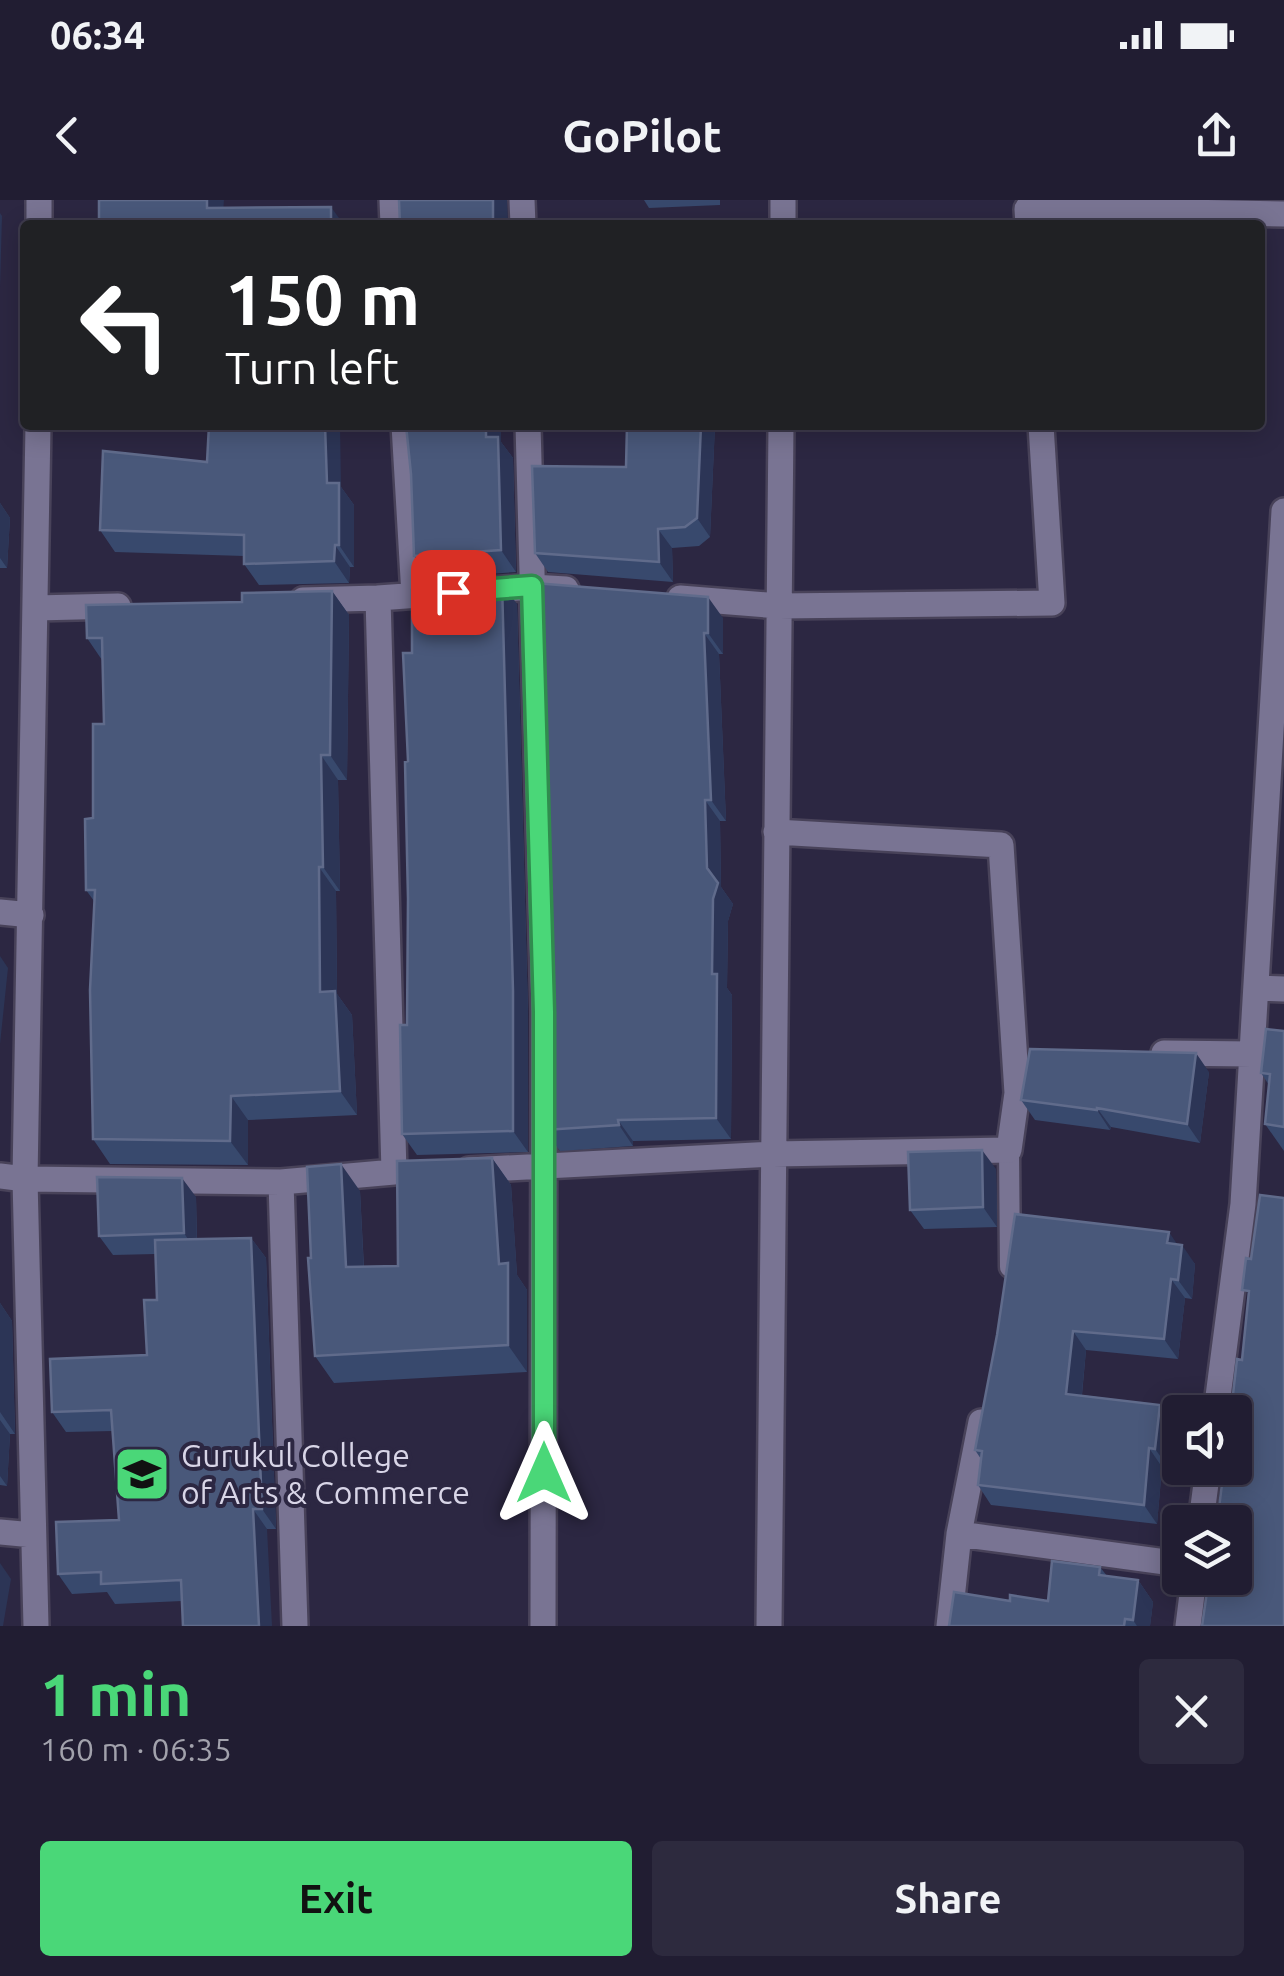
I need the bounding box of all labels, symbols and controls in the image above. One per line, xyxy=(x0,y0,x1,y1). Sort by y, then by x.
text: 06:34 xyxy=(50,14,145,56)
icon: back xyxy=(40,108,95,163)
icon: share xyxy=(1189,108,1244,163)
text: GoPilot xyxy=(562,110,722,161)
icon: left xyxy=(60,260,190,390)
text: 150 m xyxy=(225,260,420,338)
text: Turn left xyxy=(225,342,399,393)
pin xyxy=(411,550,496,635)
icon: arrive xyxy=(426,565,481,620)
map controls xyxy=(1162,1395,1252,1595)
button: sound xyxy=(1162,1395,1252,1485)
position arrow xyxy=(492,1421,596,1525)
place label: Gurukul College of Arts & Commerce xyxy=(181,1437,470,1510)
school or university icon: Gurukul College of Arts & Commerce xyxy=(112,1444,172,1504)
button: layers xyxy=(1162,1505,1252,1595)
button: close xyxy=(1139,1659,1244,1764)
text: 1 min xyxy=(40,1660,192,1727)
text: 160 m · 06:35 xyxy=(40,1731,232,1767)
button: Exit xyxy=(40,1841,632,1956)
button: Share xyxy=(652,1841,1244,1956)

